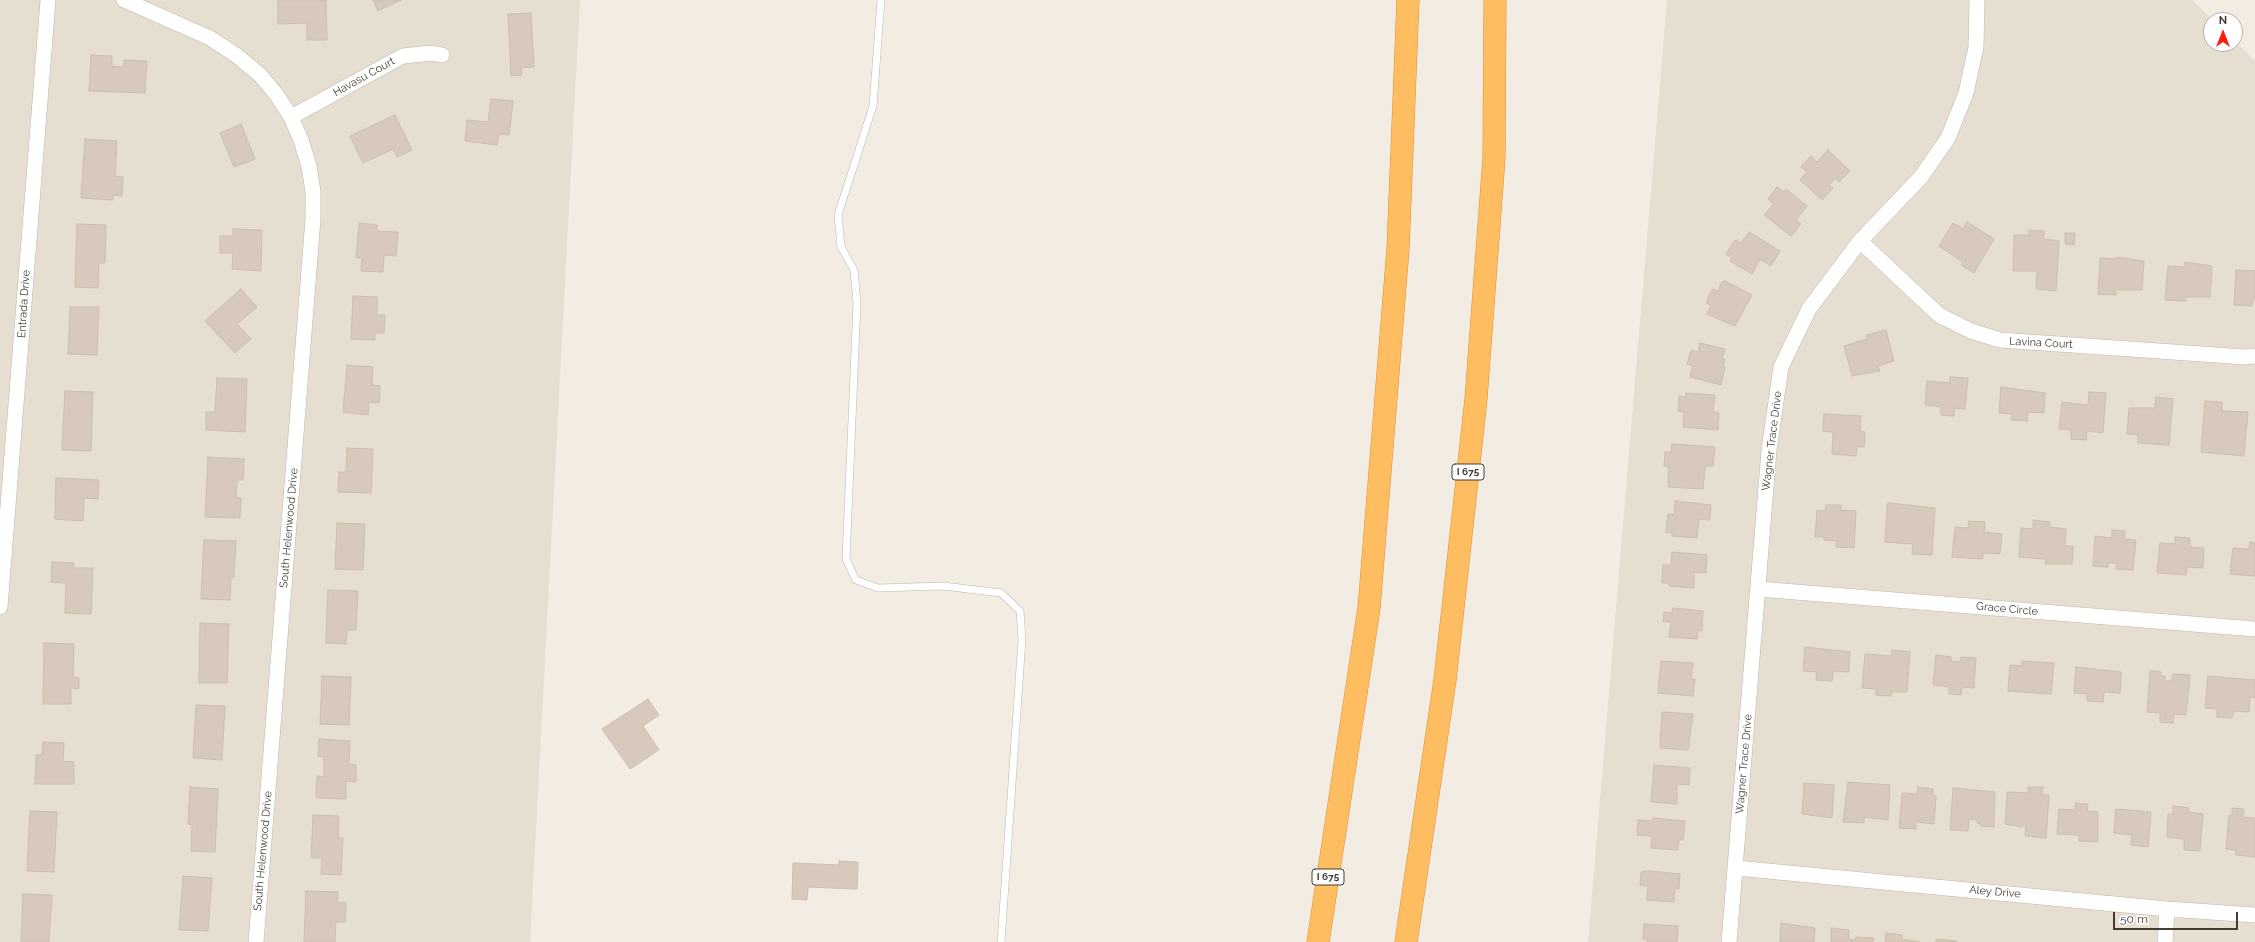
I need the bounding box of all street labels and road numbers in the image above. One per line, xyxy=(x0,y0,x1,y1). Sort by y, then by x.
street label: Havasu Court xyxy=(331,55,397,99)
street label: Entrada Drive xyxy=(15,269,33,339)
street label: Lavina Court xyxy=(2009,335,2073,351)
street label: Wagner Trace Drive xyxy=(1759,390,1785,492)
road number: I 675 xyxy=(1452,464,1484,480)
street label: South Helenwood Drive xyxy=(277,467,301,589)
street label: Grace Circle xyxy=(1976,600,2038,618)
street label: Wagner Trace Drive xyxy=(1733,713,1755,815)
street label: South Helenwood Drive xyxy=(251,790,275,912)
road number: I 675 xyxy=(1312,869,1344,885)
street label: Aley Drive xyxy=(1969,883,2021,901)

